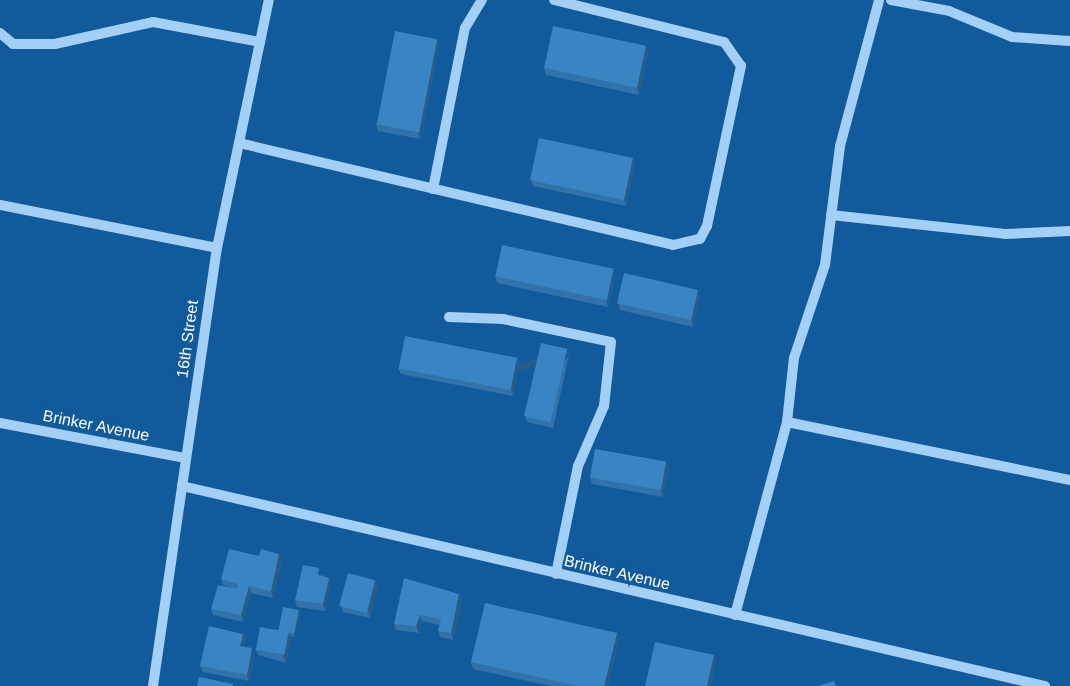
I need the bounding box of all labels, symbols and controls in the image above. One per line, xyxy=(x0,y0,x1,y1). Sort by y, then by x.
street label: 16th Street xyxy=(173,299,203,379)
street label: Brinker Avenue xyxy=(41,406,151,446)
street label: Brinker Avenue xyxy=(562,551,672,595)

